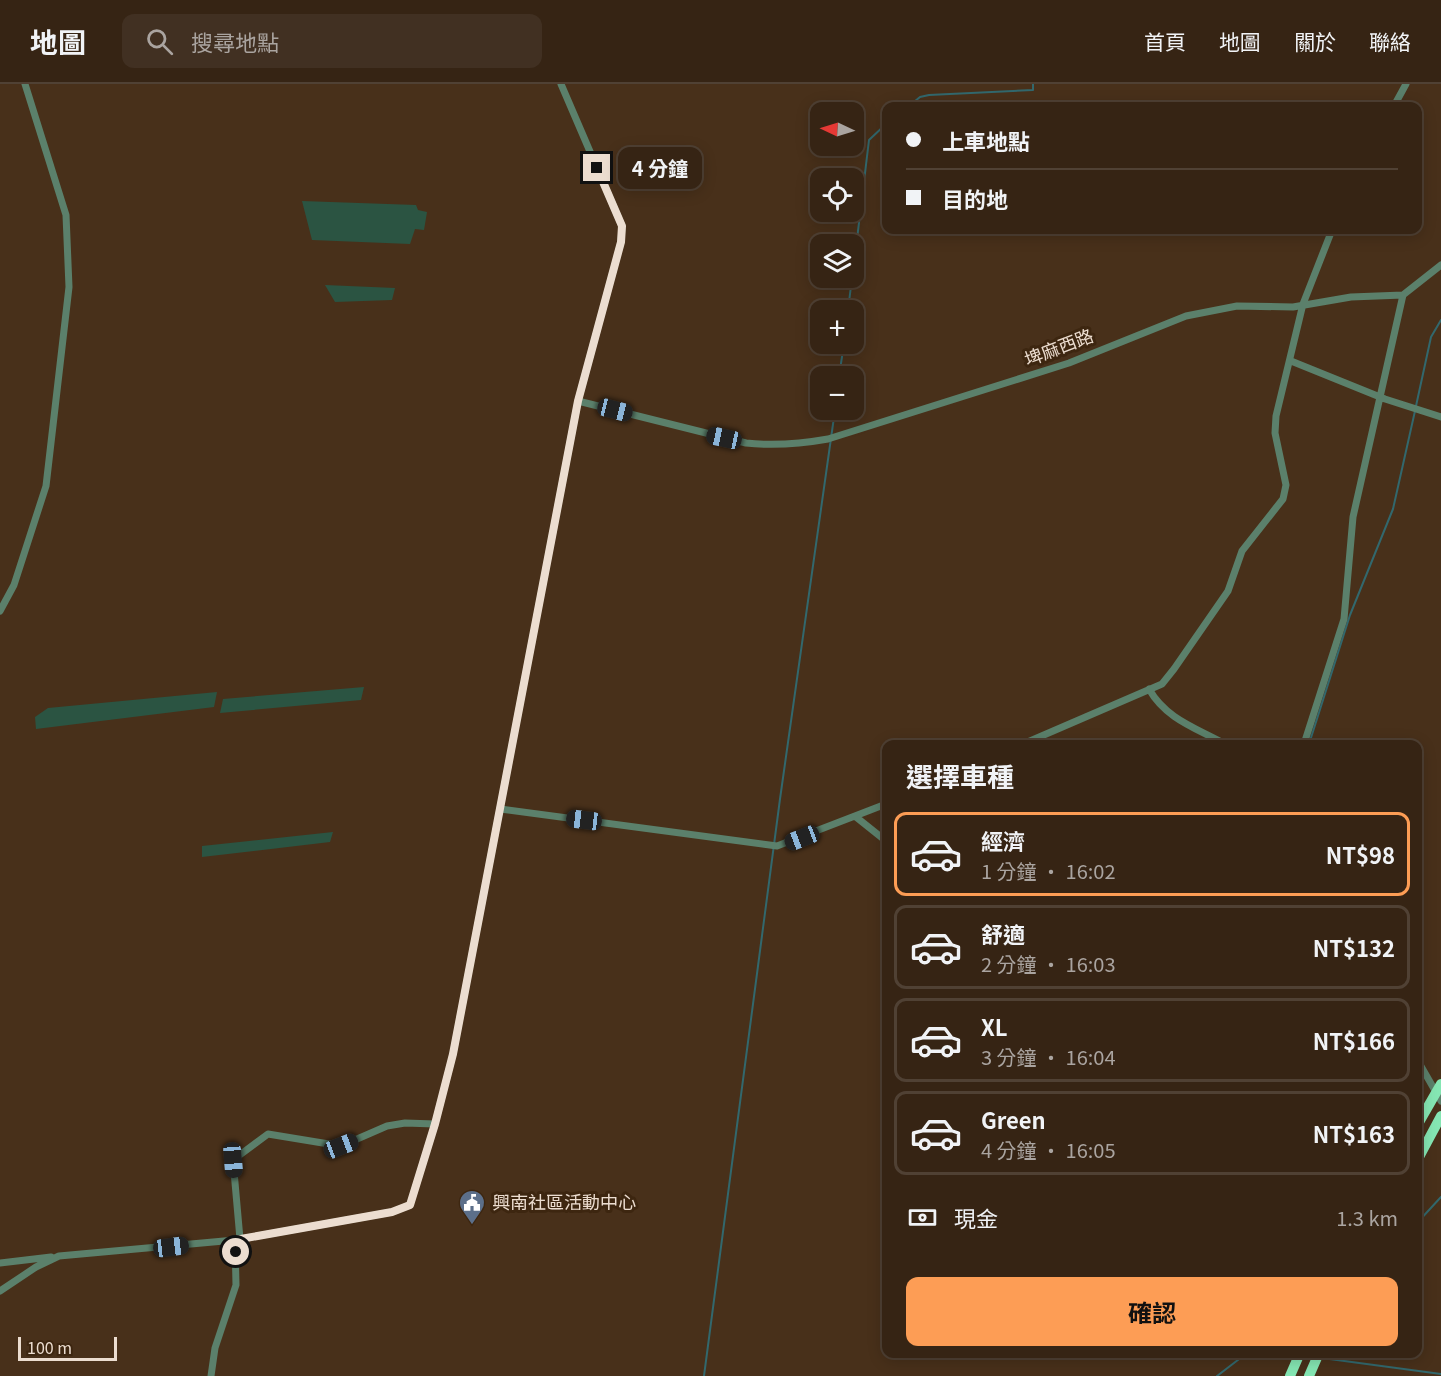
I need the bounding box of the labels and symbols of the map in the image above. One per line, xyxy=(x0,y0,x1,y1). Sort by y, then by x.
north arrow xyxy=(810,102,864,156)
callout: 4 分鐘 xyxy=(618,147,702,189)
route end xyxy=(583,154,610,181)
street label: 埤麻西路 xyxy=(1020,321,1097,371)
car xyxy=(595,397,635,423)
car xyxy=(705,425,743,451)
car xyxy=(565,809,603,831)
car xyxy=(782,823,822,853)
car xyxy=(321,1131,361,1161)
car xyxy=(222,1141,244,1179)
public building icon: 興南社區活動中心 xyxy=(457,1188,487,1226)
place label: 興南社區活動中心 xyxy=(492,1188,636,1214)
car xyxy=(152,1236,190,1258)
route start xyxy=(222,1238,249,1265)
scale bar xyxy=(18,1334,117,1362)

